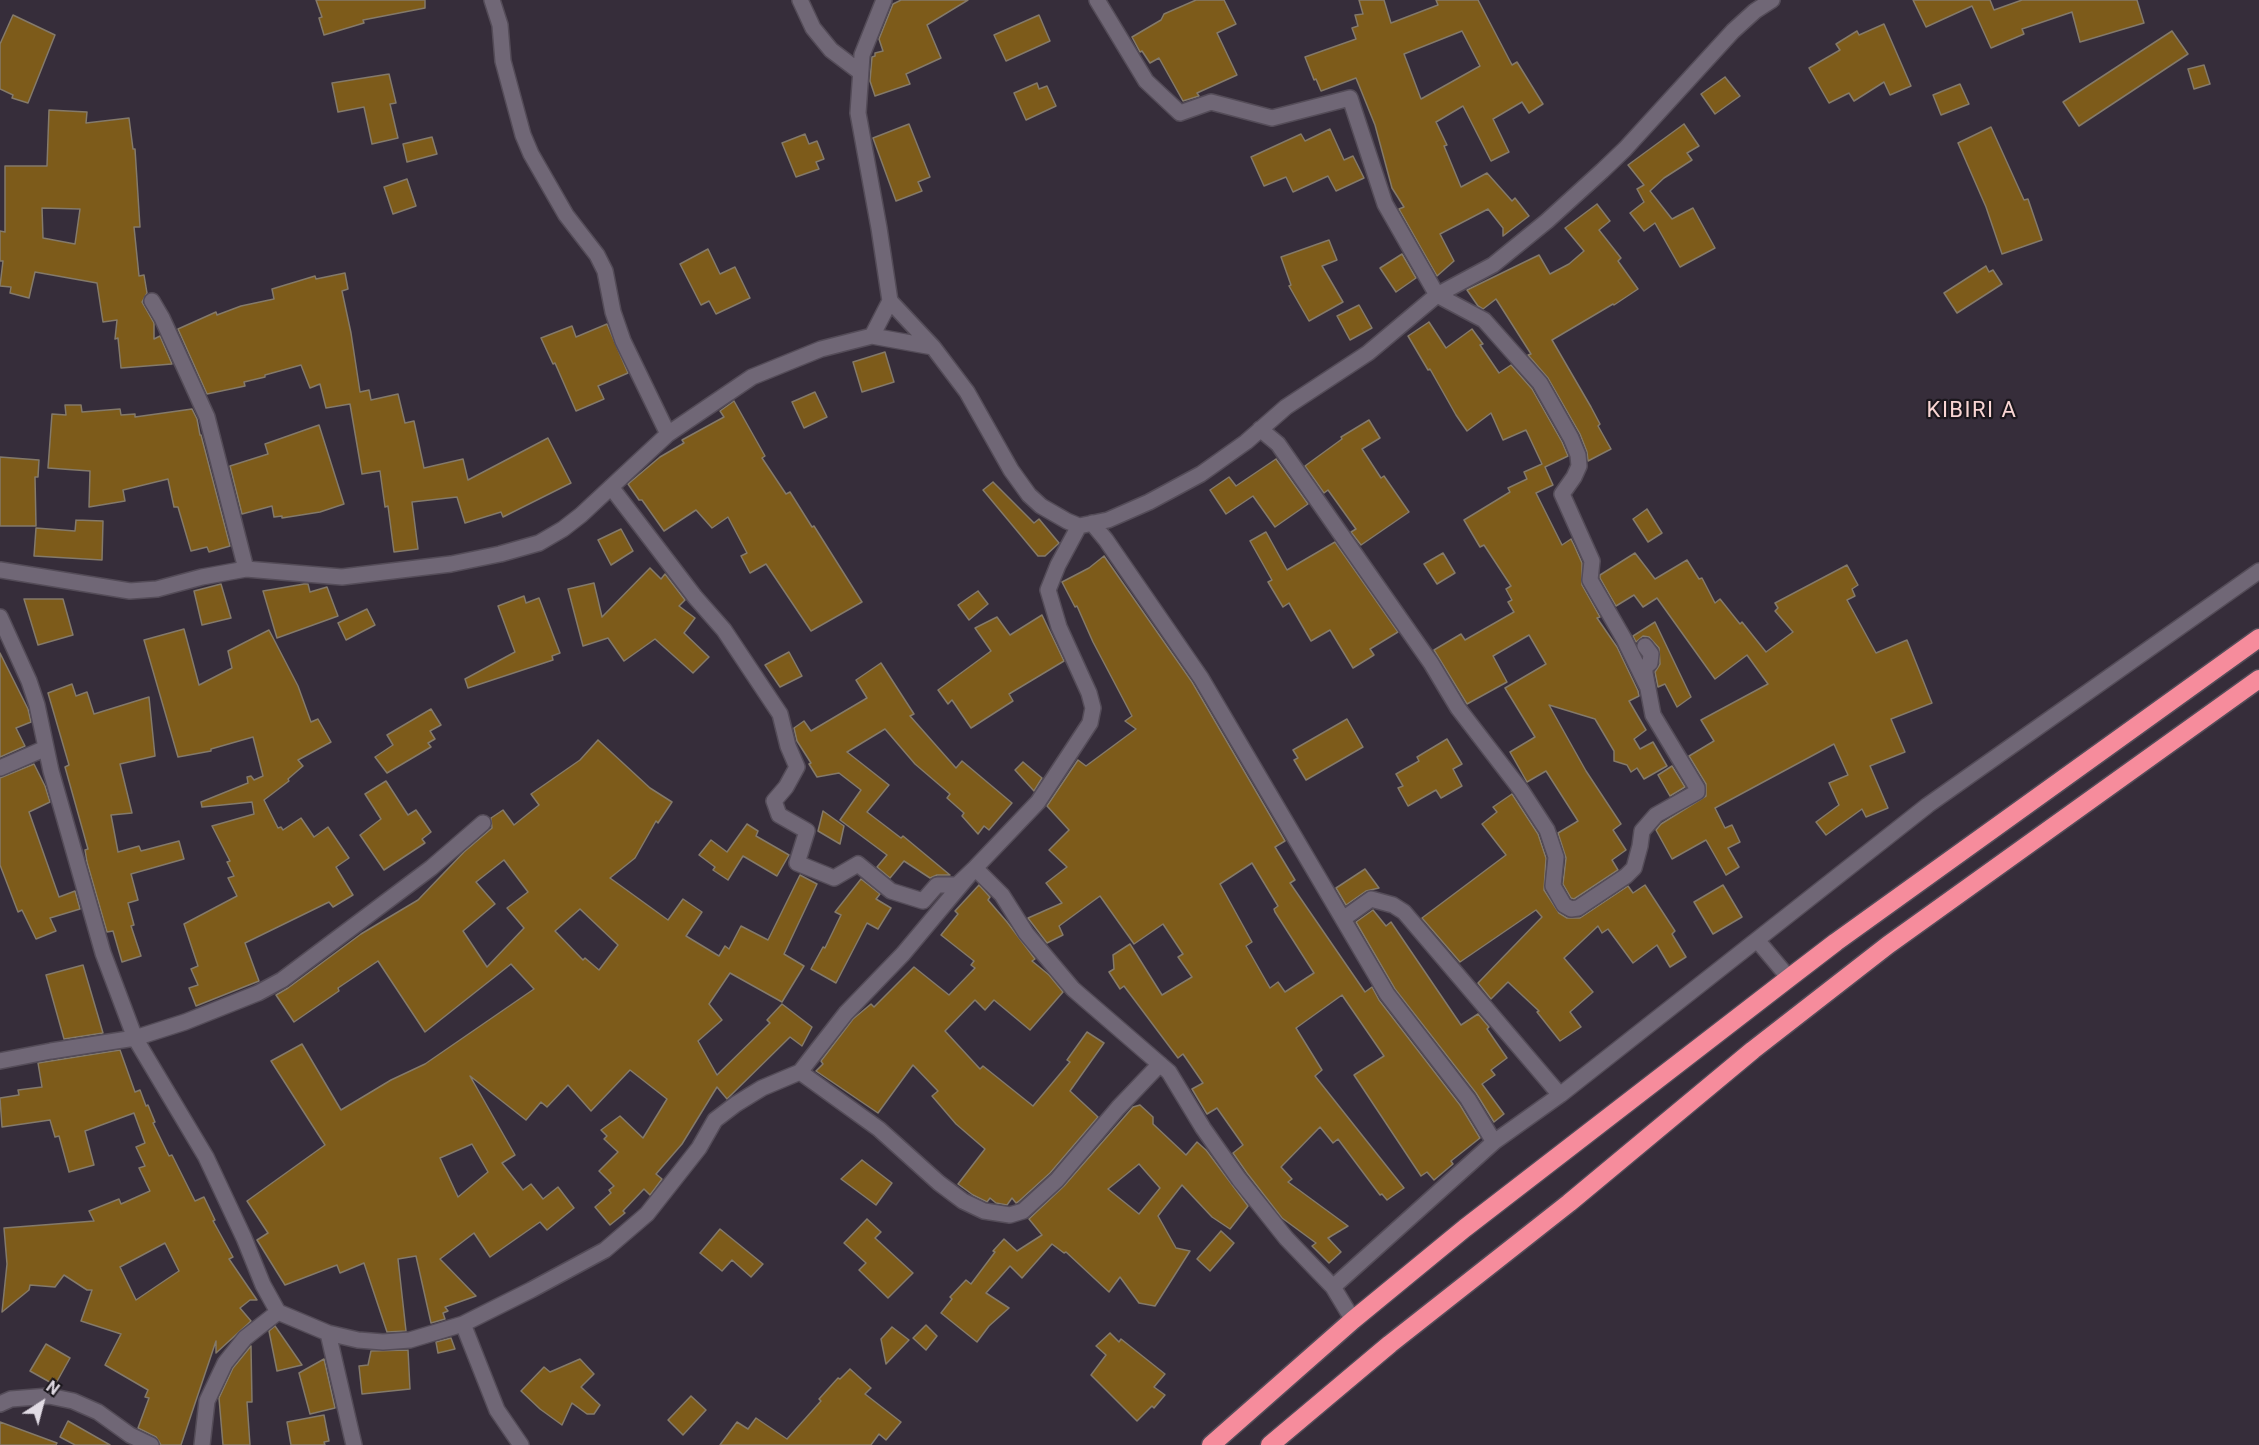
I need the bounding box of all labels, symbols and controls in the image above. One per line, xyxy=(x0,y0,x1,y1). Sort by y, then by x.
district label: KIBIRI A xyxy=(1927,398,2017,424)
north arrow xyxy=(12,1373,72,1433)
text: N xyxy=(43,1377,63,1399)

